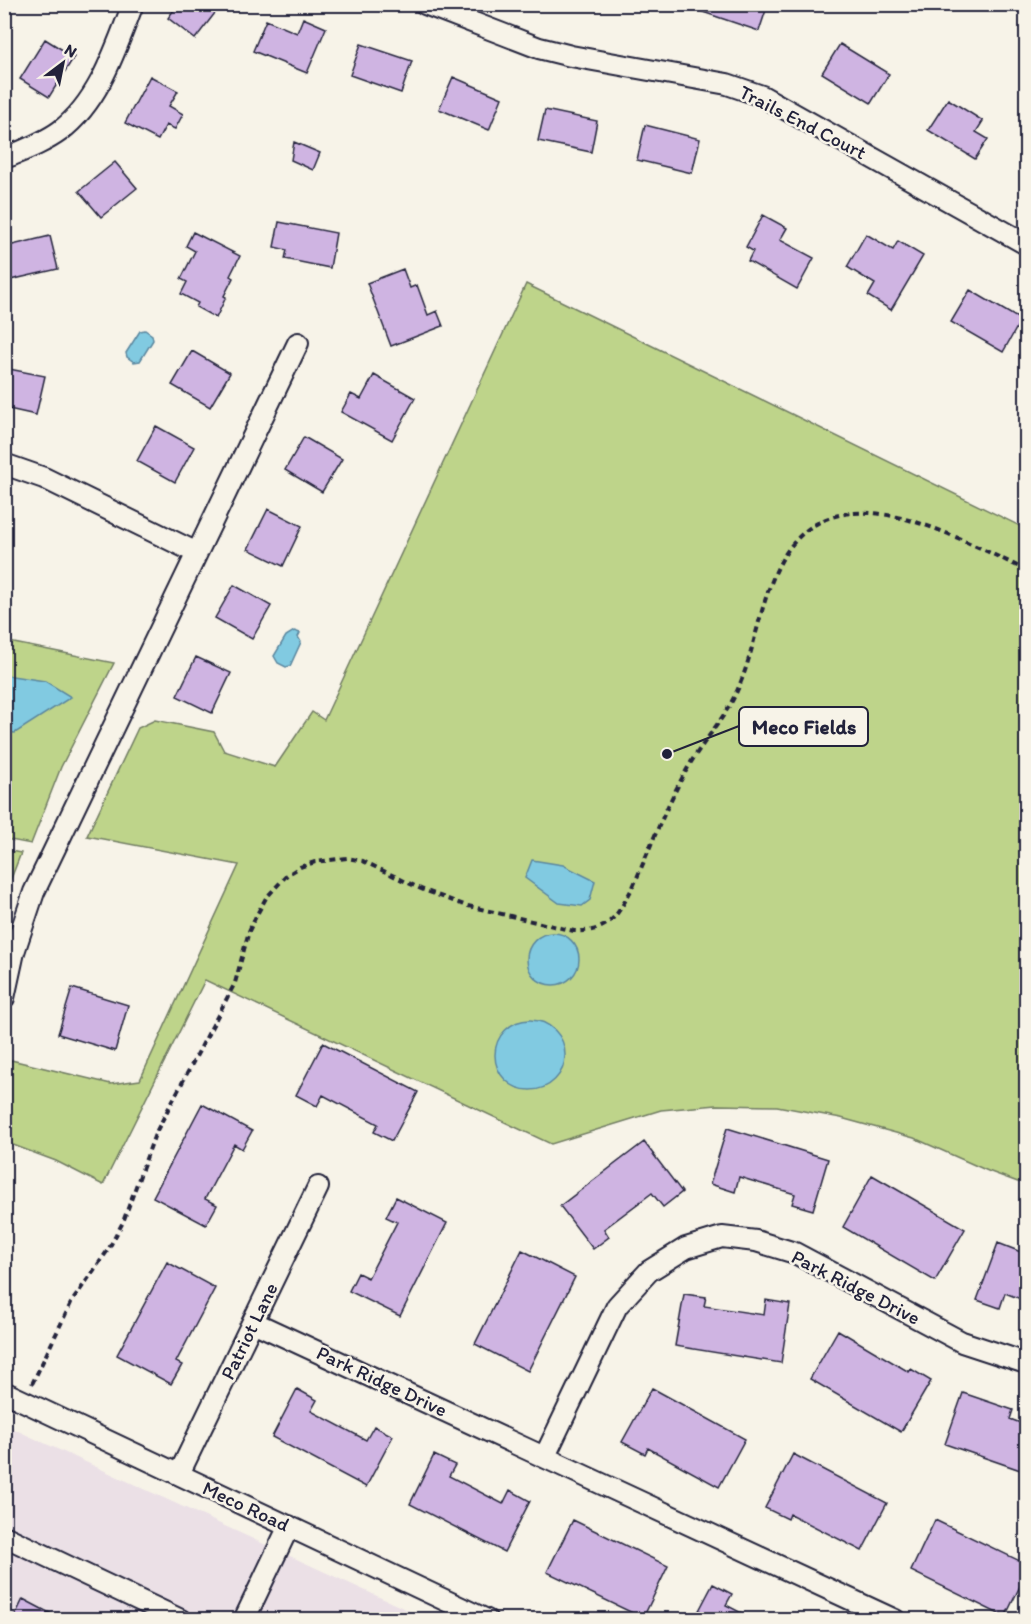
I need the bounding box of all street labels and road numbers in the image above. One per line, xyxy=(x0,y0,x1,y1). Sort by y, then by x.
street label: Trails End Court xyxy=(735,80,871,164)
street label: Park Ridge Drive xyxy=(788,1244,924,1330)
street label: Patriot Lane xyxy=(215,1279,283,1383)
street label: Park Ridge Drive xyxy=(313,1340,451,1422)
street label: Meco Road xyxy=(199,1475,293,1537)

